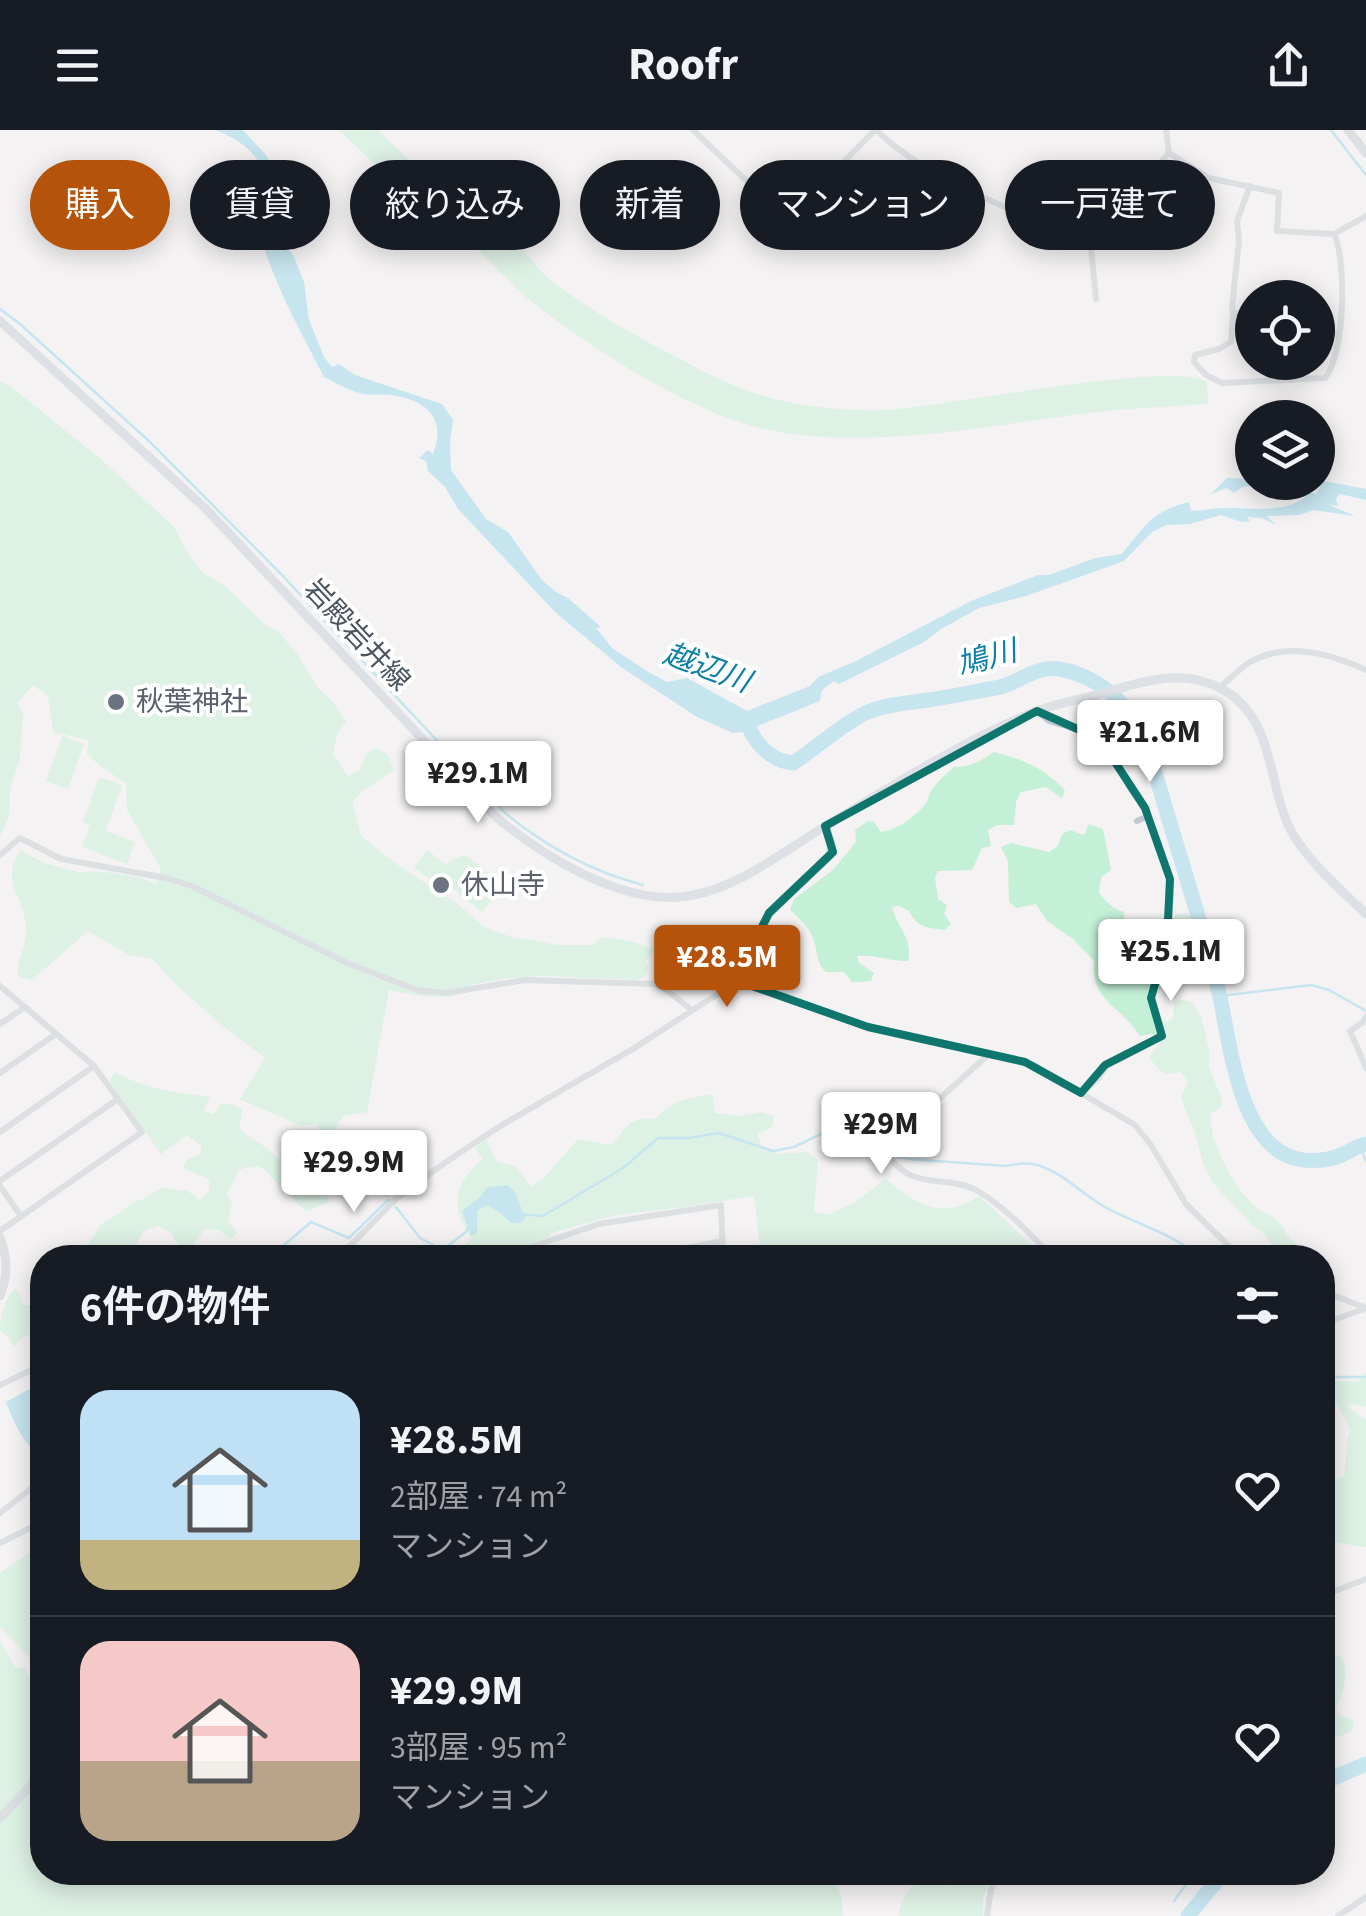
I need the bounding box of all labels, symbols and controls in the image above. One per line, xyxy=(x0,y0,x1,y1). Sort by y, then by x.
text: Roofr xyxy=(628,33,738,97)
icon: menu xyxy=(50,38,105,93)
icon: share xyxy=(1261,38,1316,93)
chip: 購入 xyxy=(30,160,170,250)
chip: 賃貸 xyxy=(190,160,330,250)
chip: 絞り込み xyxy=(350,160,560,250)
chip: 新着 xyxy=(580,160,720,250)
chip: マンション xyxy=(740,160,985,250)
chip: 一戸建て xyxy=(1005,160,1215,250)
map controls xyxy=(1235,280,1335,500)
button: locate xyxy=(1235,280,1335,380)
button: layers xyxy=(1235,400,1335,500)
street label: 岩殿岩井線 xyxy=(295,570,419,700)
water label: 鳩川 xyxy=(952,629,1024,687)
water label: 越辺川 xyxy=(657,632,759,705)
place label: 秋葉神社 xyxy=(136,682,248,722)
marker: 秋葉神社 xyxy=(105,691,127,713)
pin: ¥21.6M xyxy=(1069,700,1231,785)
text: ¥21.6M xyxy=(1099,709,1201,755)
pin: ¥29.1M xyxy=(397,741,559,826)
text: ¥29.1M xyxy=(427,750,529,796)
place label: 休山寺 xyxy=(461,865,545,905)
marker: 休山寺 xyxy=(430,874,452,896)
pin: ¥25.1M xyxy=(1090,919,1252,1004)
pin: ¥28.5M xyxy=(646,925,808,1010)
text: ¥25.1M xyxy=(1120,928,1222,974)
text: ¥28.5M xyxy=(676,934,778,980)
pin: ¥29M xyxy=(822,1092,940,1177)
text: ¥29M xyxy=(843,1101,919,1147)
pin: ¥29.9M xyxy=(273,1130,435,1215)
text: ¥29.9M xyxy=(303,1139,405,1185)
text: 6件の物件 xyxy=(80,1278,270,1338)
icon: filters xyxy=(1230,1278,1285,1333)
text: ¥28.5M xyxy=(390,1410,523,1470)
icon: home xyxy=(160,1430,280,1550)
icon: heart xyxy=(1230,1463,1285,1518)
text: 2部屋 · 74 m² xyxy=(390,1474,567,1520)
text: マンション xyxy=(390,1524,550,1570)
text: ¥29.9M xyxy=(390,1661,523,1721)
icon: home xyxy=(160,1681,280,1801)
icon: heart xyxy=(1230,1714,1285,1769)
text: 3部屋 · 95 m² xyxy=(390,1725,567,1771)
text: マンション xyxy=(390,1775,550,1821)

